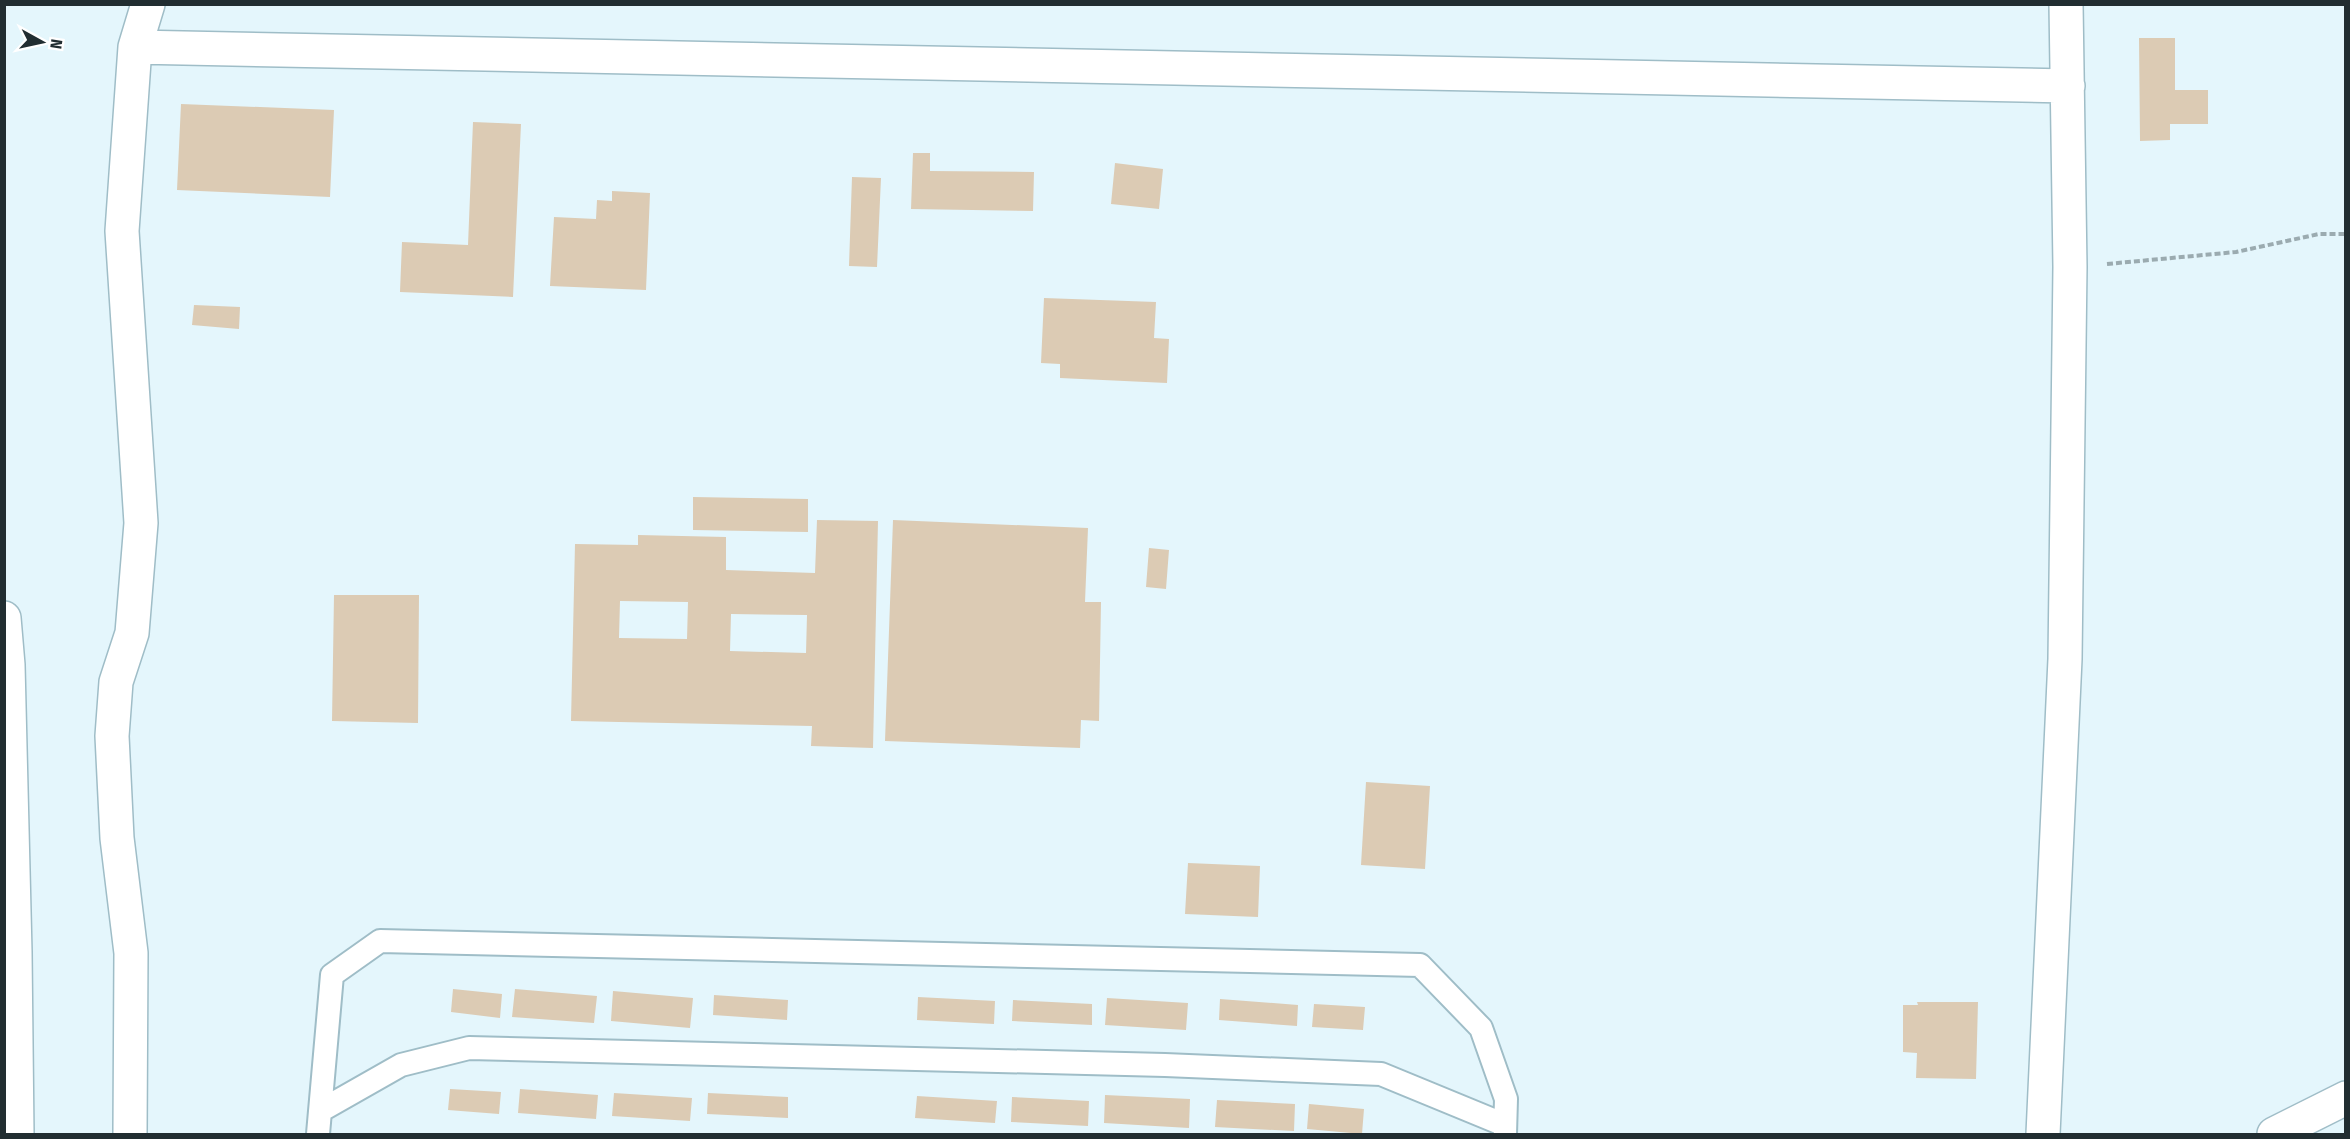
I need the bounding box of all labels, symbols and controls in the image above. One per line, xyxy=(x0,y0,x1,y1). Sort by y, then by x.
north arrow xyxy=(12,12,72,72)
text: N xyxy=(46,38,66,50)

